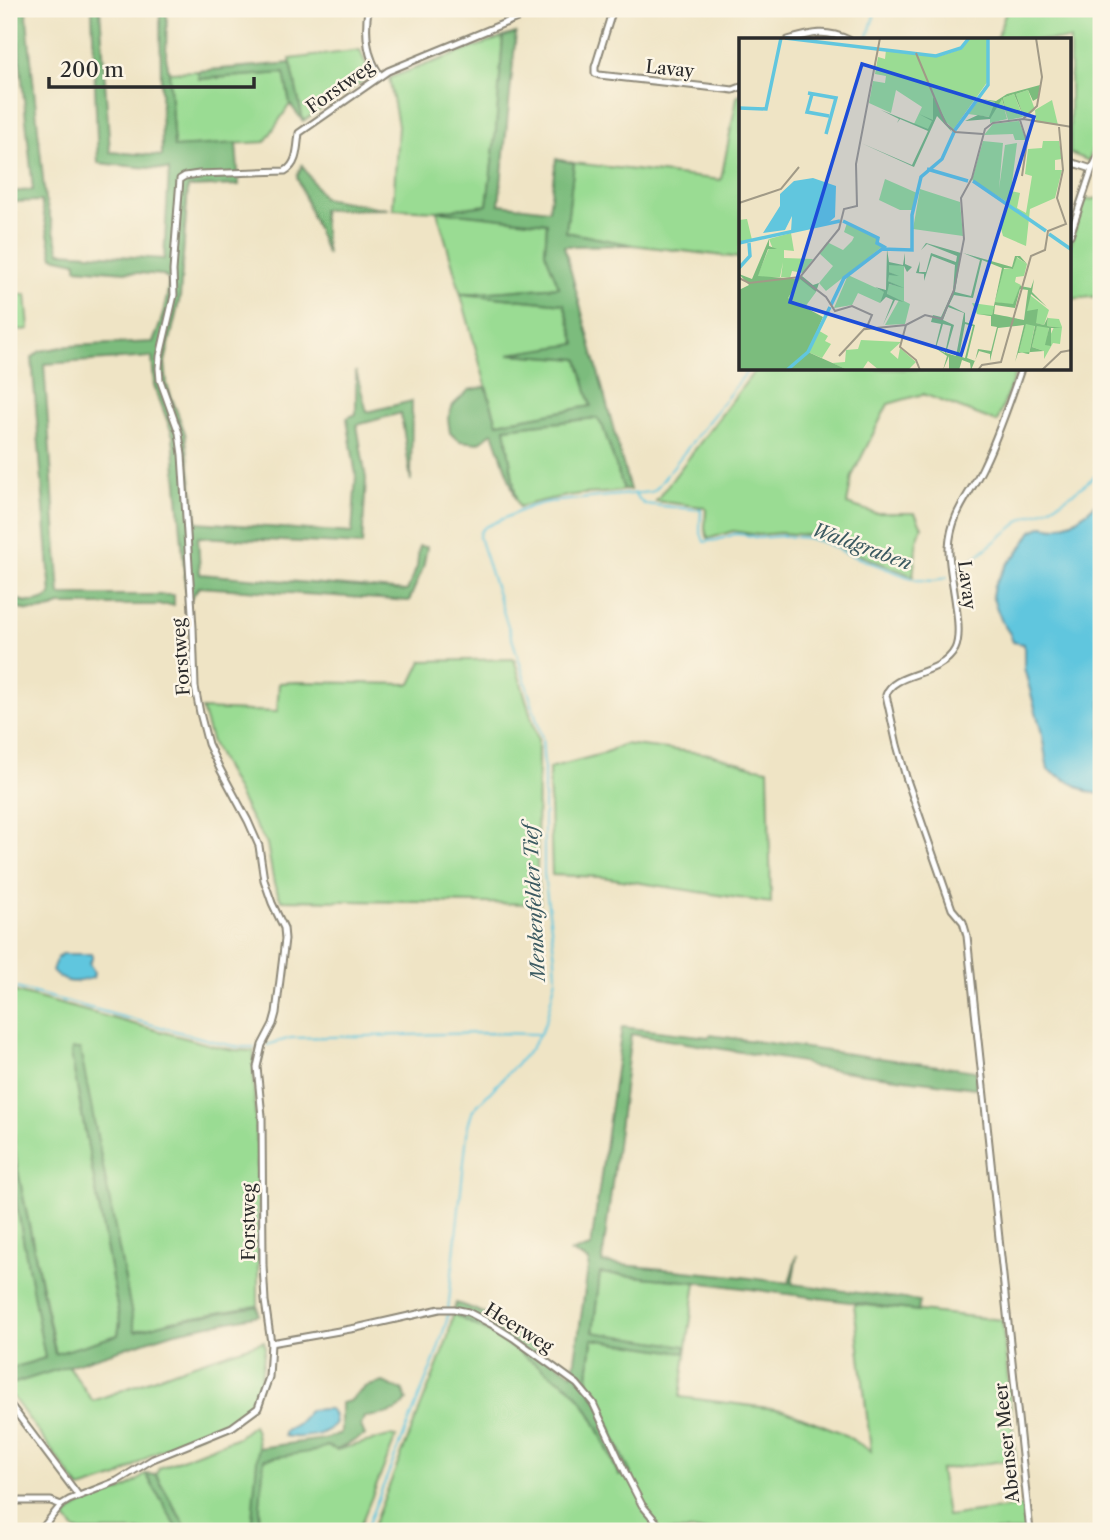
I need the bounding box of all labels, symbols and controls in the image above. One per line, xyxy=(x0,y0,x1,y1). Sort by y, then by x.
inset map xyxy=(739,38,1072,371)
scale bar xyxy=(49,46,254,90)
street label: Forstweg xyxy=(302,55,379,118)
street label: Lavay xyxy=(644,55,697,83)
text: 200 m xyxy=(60,57,124,82)
water label: Waldgraben xyxy=(809,518,915,575)
street label: Lavay xyxy=(953,559,981,612)
street label: Forstweg xyxy=(167,617,195,697)
water label: Menkenfelder Tief xyxy=(519,817,550,984)
street label: Forstweg xyxy=(238,1183,260,1261)
street label: Heerweg xyxy=(481,1298,558,1358)
street label: Abenser Meer xyxy=(990,1381,1024,1505)

